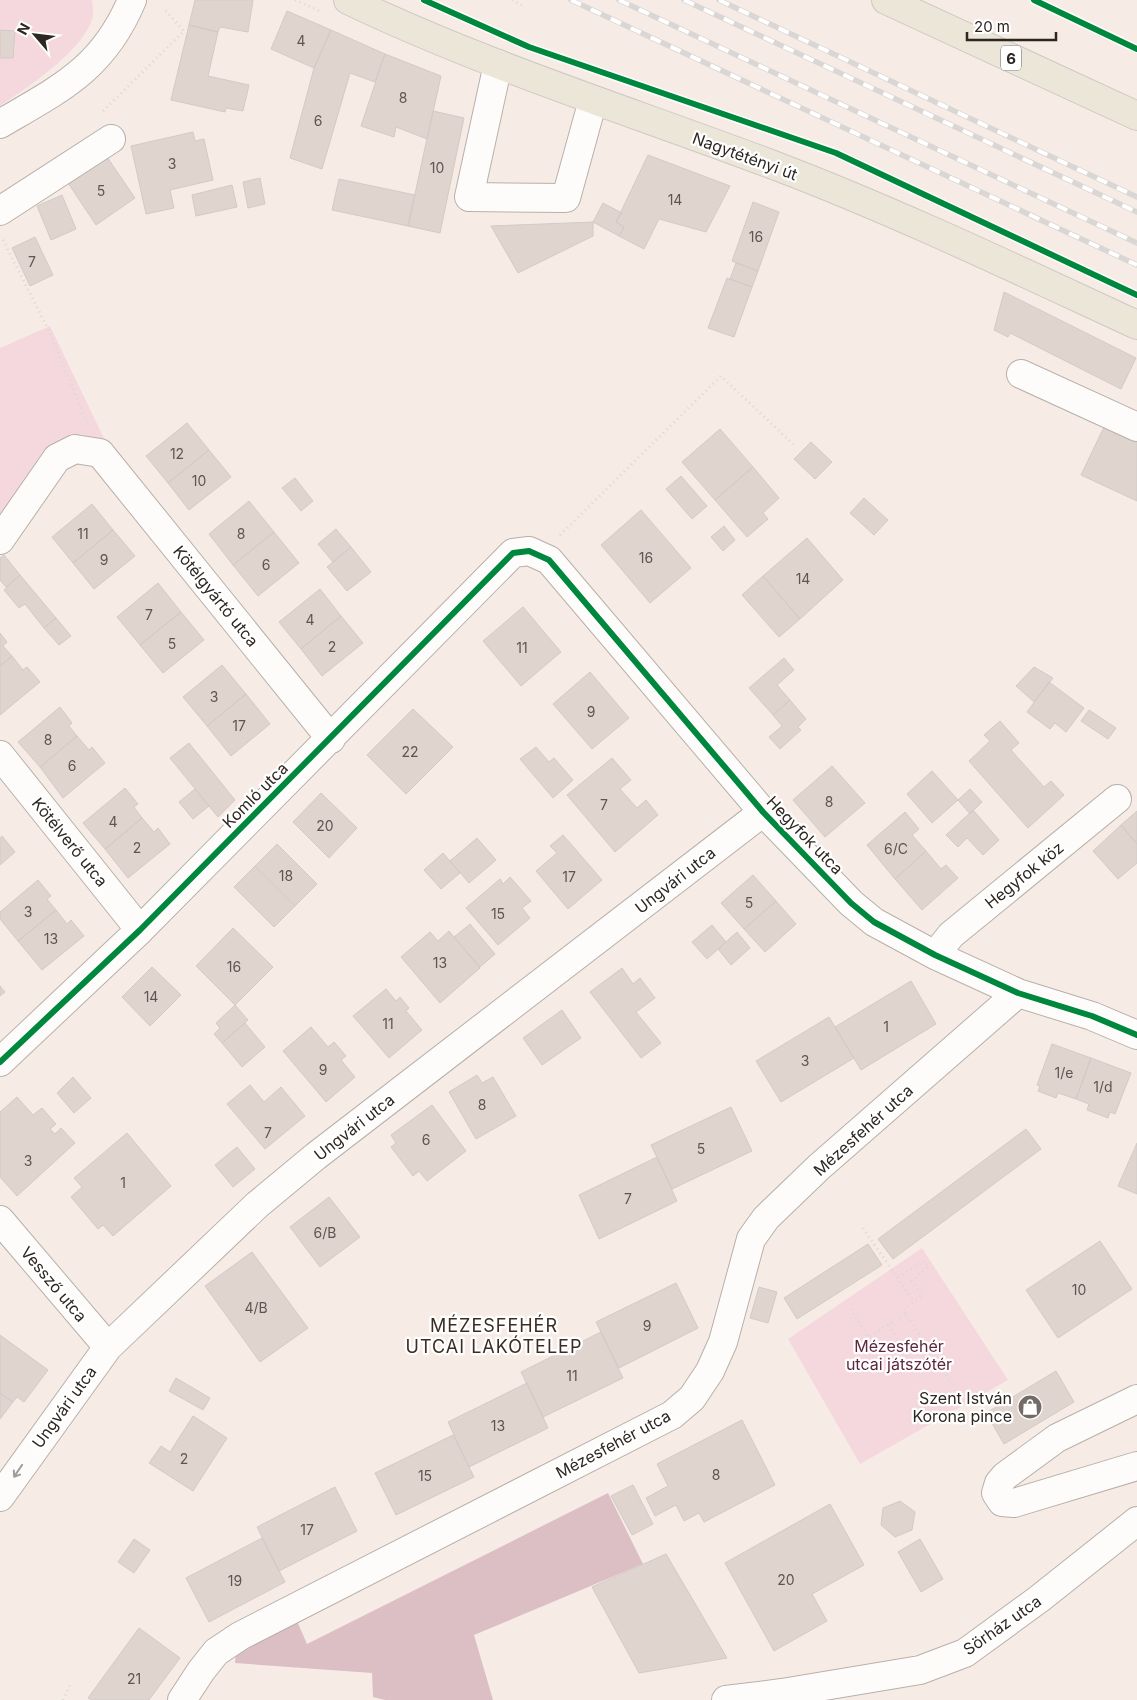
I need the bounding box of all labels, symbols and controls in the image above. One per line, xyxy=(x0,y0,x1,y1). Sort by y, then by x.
north arrow xyxy=(10,10,60,60)
scale bar xyxy=(967,10,1056,42)
text: 20 m xyxy=(974,17,1010,36)
text: N xyxy=(13,20,33,37)
house number: 4 xyxy=(296,32,306,49)
road number: 6 xyxy=(1001,46,1021,70)
house number: 8 xyxy=(399,89,407,106)
house number: 6 xyxy=(314,112,322,129)
street label: Nagytétényi út xyxy=(690,128,800,184)
house number: 3 xyxy=(168,155,176,172)
house number: 10 xyxy=(430,159,444,176)
house number: 5 xyxy=(97,182,105,199)
house number: 14 xyxy=(668,191,682,208)
house number: 16 xyxy=(749,228,763,245)
house number: 7 xyxy=(28,253,36,270)
house number: 12 xyxy=(170,445,184,462)
house number: 10 xyxy=(192,472,206,489)
house number: 11 xyxy=(77,525,89,542)
house number: 8 xyxy=(237,525,245,542)
street label: Kötélgyártó utca xyxy=(169,542,263,650)
house number: 16 xyxy=(639,549,653,566)
house number: 9 xyxy=(100,551,108,568)
house number: 6 xyxy=(262,556,270,573)
house number: 14 xyxy=(796,570,810,587)
house number: 7 xyxy=(145,606,153,623)
house number: 4 xyxy=(305,611,315,628)
house number: 5 xyxy=(168,635,176,652)
house number: 2 xyxy=(328,638,336,655)
house number: 11 xyxy=(516,639,528,656)
house number: 3 xyxy=(210,688,218,705)
house number: 9 xyxy=(587,703,595,720)
house number: 17 xyxy=(232,717,246,734)
house number: 8 xyxy=(44,731,52,748)
house number: 22 xyxy=(401,743,419,760)
house number: 6 xyxy=(68,757,76,774)
street label: Komló utca xyxy=(218,758,292,832)
street label: Hegyfok utca xyxy=(763,792,847,878)
street label: Kötélverő utca xyxy=(28,793,112,891)
house number: 8 xyxy=(825,793,833,810)
house number: 7 xyxy=(600,796,608,813)
house number: 4 xyxy=(108,813,118,830)
house number: 20 xyxy=(316,817,334,834)
street label: Hegyfok köz xyxy=(981,837,1067,913)
house number: 2 xyxy=(133,839,141,856)
house number: 6/C xyxy=(884,840,908,857)
street label: Ungvári utca xyxy=(631,842,719,918)
house number: 18 xyxy=(279,867,293,884)
house number: 17 xyxy=(562,868,576,885)
house number: 5 xyxy=(745,894,753,911)
house number: 3 xyxy=(24,903,32,920)
house number: 15 xyxy=(491,905,505,922)
house number: 13 xyxy=(44,930,58,947)
house number: 13 xyxy=(433,954,447,971)
house number: 16 xyxy=(227,958,241,975)
house number: 14 xyxy=(144,988,158,1005)
house number: 11 xyxy=(382,1015,394,1032)
house number: 1 xyxy=(883,1018,889,1035)
house number: 3 xyxy=(801,1052,809,1069)
house number: 9 xyxy=(319,1061,327,1078)
house number: 1/e xyxy=(1055,1064,1073,1081)
house number: 1/d xyxy=(1093,1078,1113,1095)
street label: Mézesfehér utca xyxy=(809,1080,917,1180)
street label: Ungvári utca xyxy=(310,1089,398,1165)
house number: 8 xyxy=(478,1096,486,1113)
house number: 7 xyxy=(264,1124,272,1141)
house number: 6 xyxy=(422,1131,430,1148)
house number: 5 xyxy=(697,1140,705,1157)
house number: 3 xyxy=(24,1152,32,1169)
house number: 1 xyxy=(120,1174,126,1191)
house number: 7 xyxy=(624,1190,632,1207)
house number: 6/B xyxy=(314,1224,336,1241)
street label: Vessző utca xyxy=(17,1242,91,1326)
house number: 10 xyxy=(1072,1281,1086,1298)
house number: 4/B xyxy=(244,1299,268,1316)
district label: MÉZESFEHÉR UTCAI LAKÓTELEP xyxy=(406,1314,582,1357)
house number: 9 xyxy=(643,1317,651,1334)
park label: Mézesfehér utcai játszótér xyxy=(846,1336,952,1374)
street label: Ungvári utca xyxy=(28,1362,100,1452)
house number: 11 xyxy=(566,1367,578,1384)
place label: Szent István Korona pince xyxy=(912,1388,1012,1426)
shop icon: Szent István Korona pince xyxy=(1017,1394,1043,1420)
street label: Mézesfehér utca xyxy=(552,1405,674,1483)
house number: 13 xyxy=(491,1417,505,1434)
house number: 2 xyxy=(180,1450,188,1467)
one-way arrow xyxy=(12,1464,23,1478)
house number: 8 xyxy=(712,1466,720,1483)
house number: 15 xyxy=(418,1467,432,1484)
house number: 17 xyxy=(300,1521,314,1538)
house number: 20 xyxy=(777,1571,795,1588)
house number: 19 xyxy=(228,1572,242,1589)
street label: Sörház utca xyxy=(959,1591,1045,1659)
house number: 21 xyxy=(127,1670,141,1687)

